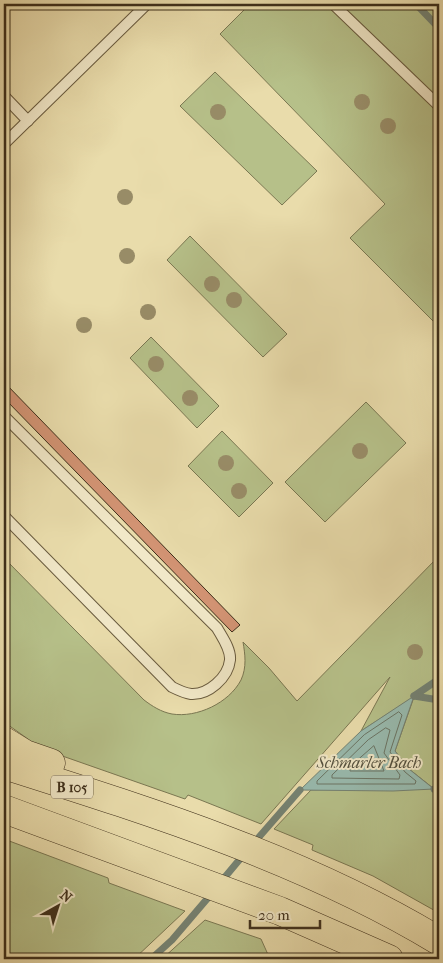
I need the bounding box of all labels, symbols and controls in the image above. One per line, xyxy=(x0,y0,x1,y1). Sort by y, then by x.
water label: Schmarler Bach xyxy=(316,753,421,772)
road number: B 105 xyxy=(51,776,93,799)
north arrow xyxy=(32,880,82,930)
text: N xyxy=(56,886,76,906)
scale bar xyxy=(250,898,320,930)
text: 20 m xyxy=(258,906,290,924)

